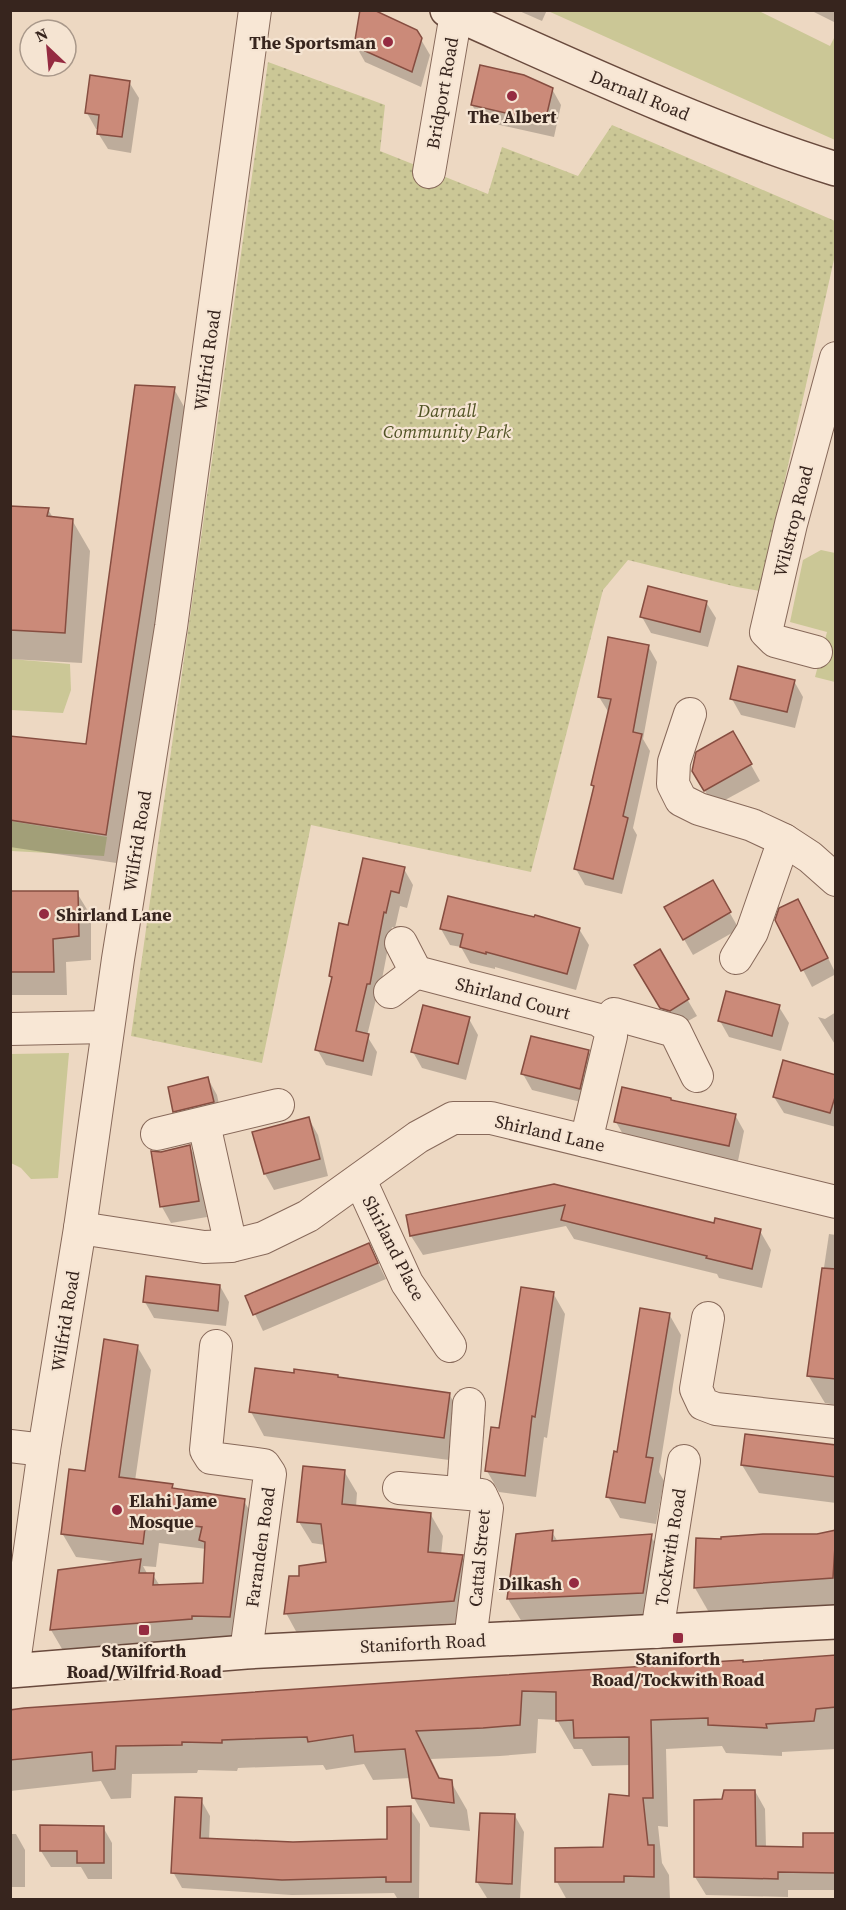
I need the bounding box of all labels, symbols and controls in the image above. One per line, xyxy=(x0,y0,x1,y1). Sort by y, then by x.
north arrow xyxy=(18,18,78,78)
text: N xyxy=(31,22,52,47)
place label: The Sportsman xyxy=(249,30,376,55)
marker: The Sportsman xyxy=(381,35,395,49)
street label: Bridport Road xyxy=(420,35,464,151)
street label: Darnall Road xyxy=(587,64,693,126)
marker: The Albert xyxy=(505,89,519,103)
place label: The Albert xyxy=(467,104,557,129)
street label: Wilfrid Road xyxy=(188,308,226,412)
park label: Darnall Community Park xyxy=(383,398,512,444)
street label: Wilstrop Road xyxy=(767,463,819,579)
street label: Wilfrid Road xyxy=(117,789,157,893)
place label: Shirland Lane xyxy=(56,902,172,927)
marker: Shirland Lane xyxy=(37,907,51,921)
street label: Shirland Court xyxy=(453,971,573,1025)
street label: Shirland Lane xyxy=(493,1108,607,1158)
street label: Shirland Place xyxy=(357,1191,431,1305)
street label: Wilfrid Road xyxy=(45,1269,85,1373)
street label: Faranden Road xyxy=(239,1485,281,1609)
street label: Tockwith Road xyxy=(648,1486,692,1608)
place label: Elahi Jame Mosque xyxy=(129,1488,217,1534)
marker: Elahi Jame Mosque xyxy=(110,1503,124,1517)
street label: Cattal Street xyxy=(462,1508,496,1608)
place label: Dilkash xyxy=(499,1571,562,1596)
marker: Dilkash xyxy=(567,1576,581,1590)
marker: Staniforth Road/Wilfrid Road xyxy=(137,1623,151,1637)
street label: Staniforth Road xyxy=(360,1627,486,1659)
marker: Staniforth Road/Tockwith Road xyxy=(671,1631,685,1645)
place label: Staniforth Road/Wilfrid Road xyxy=(66,1638,222,1684)
place label: Staniforth Road/Tockwith Road xyxy=(592,1646,765,1692)

